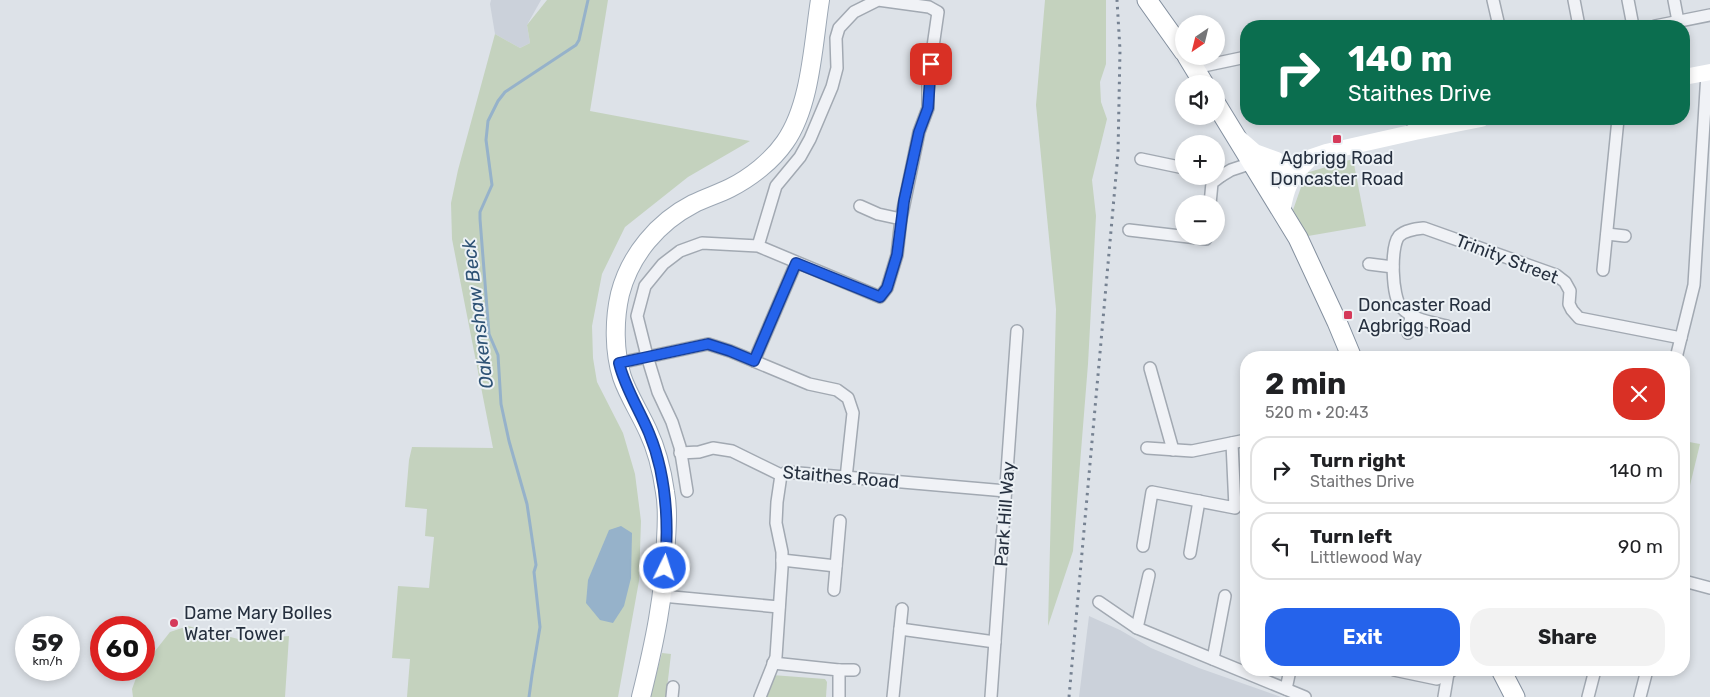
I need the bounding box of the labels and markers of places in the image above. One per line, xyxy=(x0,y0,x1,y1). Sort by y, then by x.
pin xyxy=(910,43,952,85)
marker: Agbrigg Road Doncaster Road xyxy=(1331,133,1343,145)
place label: Agbrigg Road Doncaster Road xyxy=(1270,147,1404,190)
place label: Doncaster Road Agbrigg Road xyxy=(1358,294,1491,337)
marker: Doncaster Road Agbrigg Road xyxy=(1342,309,1354,321)
place label: Dame Mary Bolles Water Tower xyxy=(184,602,332,645)
marker: Dame Mary Bolles Water Tower xyxy=(168,617,180,629)

